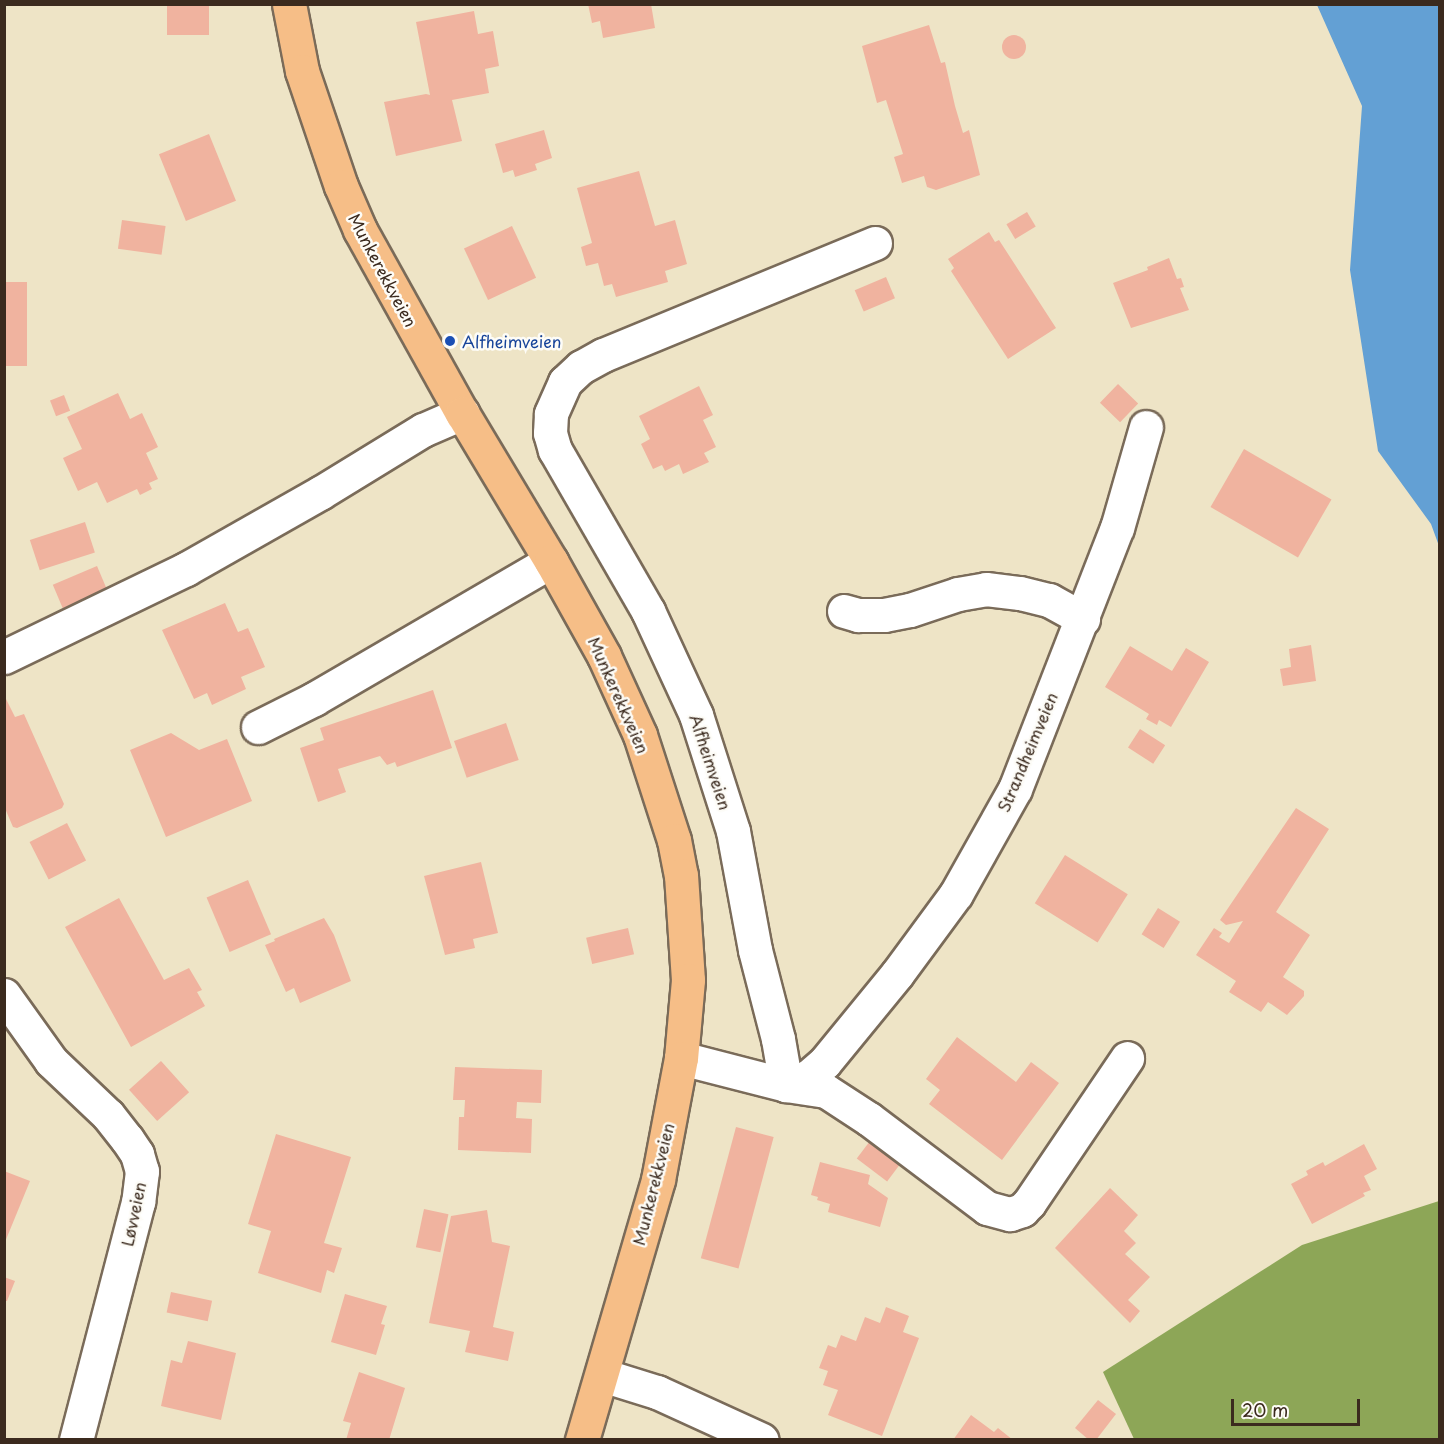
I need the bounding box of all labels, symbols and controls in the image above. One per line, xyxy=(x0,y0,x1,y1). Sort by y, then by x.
street label: Munkerekkveien xyxy=(345,210,421,330)
place label: Alfheimveien xyxy=(462,331,561,351)
marker: Alfheimveien xyxy=(443,334,457,348)
street label: Munkerekkveien xyxy=(585,634,653,756)
street label: Strandheimveien xyxy=(993,689,1061,815)
street label: Alfheimveien xyxy=(687,712,735,812)
street label: Munkerekkveien xyxy=(629,1121,677,1247)
street label: Løvveien xyxy=(117,1180,149,1248)
scale bar xyxy=(1234,1387,1363,1425)
text: 20 m xyxy=(1242,1396,1288,1423)

